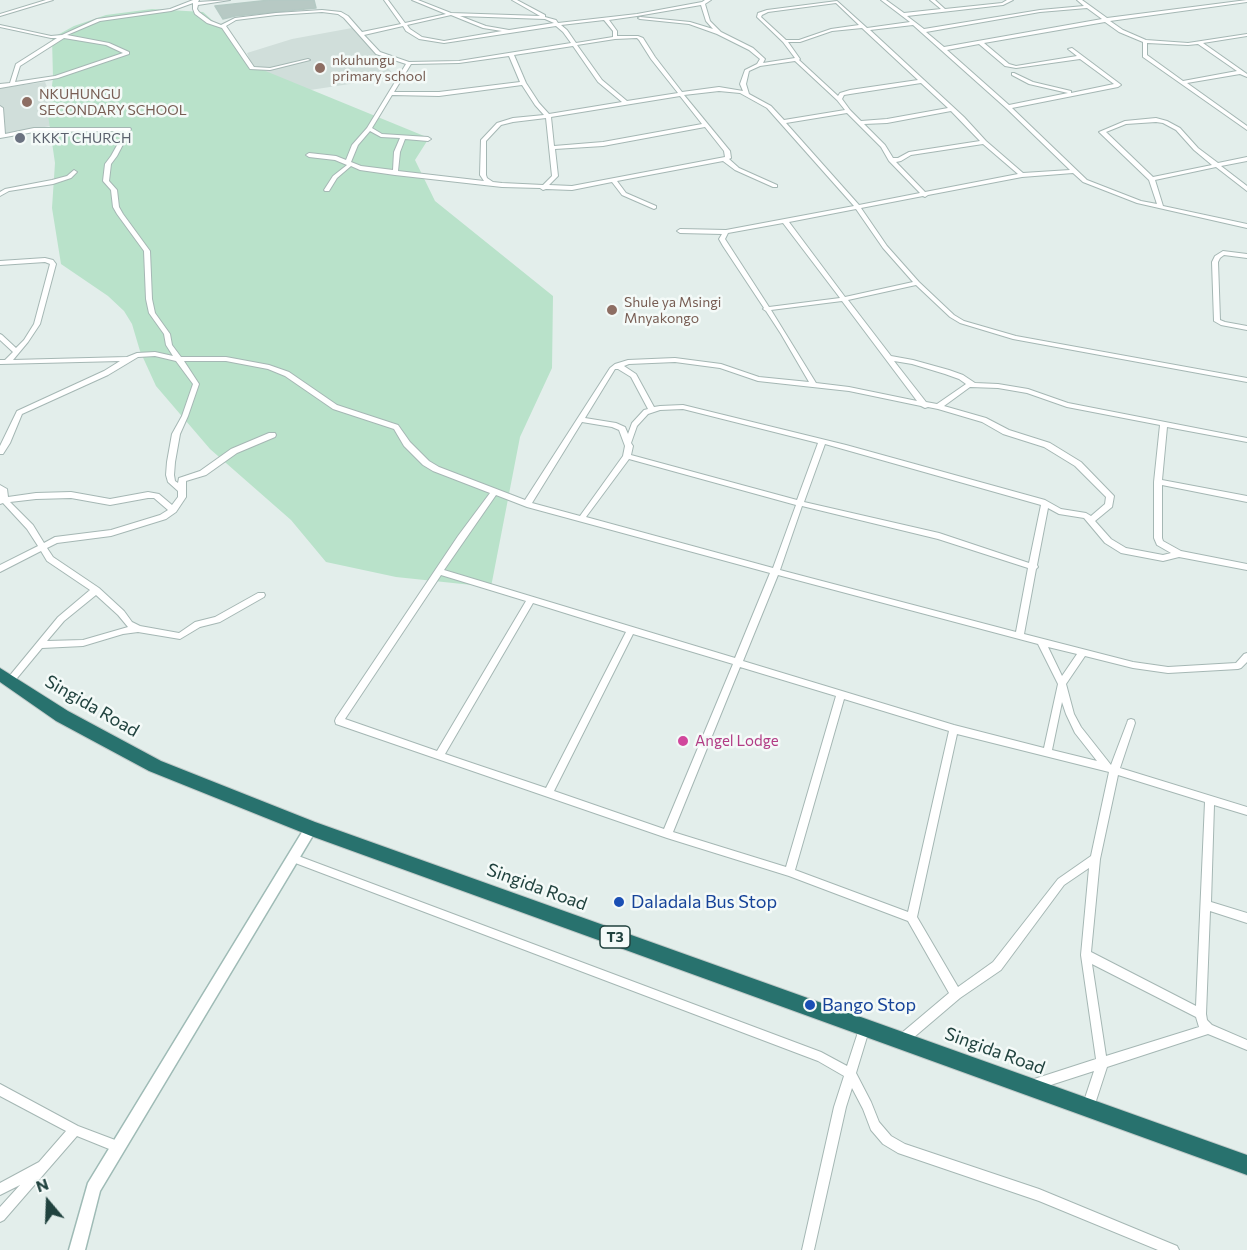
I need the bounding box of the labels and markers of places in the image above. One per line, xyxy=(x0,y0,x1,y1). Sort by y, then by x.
place label: nkuhungu primary school xyxy=(332,52,426,84)
marker: nkuhungu primary school xyxy=(313,61,327,75)
place label: NKUHUNGU SECONDARY SCHOOL xyxy=(39,86,187,118)
marker: NKUHUNGU SECONDARY SCHOOL xyxy=(20,95,34,109)
place label: KKKT CHURCH xyxy=(32,130,131,146)
marker: KKKT CHURCH xyxy=(13,131,27,145)
place label: Shule ya Msingi Mnyakongo xyxy=(624,294,721,326)
marker: Shule ya Msingi Mnyakongo xyxy=(605,303,619,317)
place label: Angel Lodge xyxy=(695,732,779,750)
marker: Angel Lodge xyxy=(676,734,690,748)
place label: Daladala Bus Stop xyxy=(631,891,777,913)
marker: Daladala Bus Stop xyxy=(612,895,626,909)
place label: Bango Stop xyxy=(822,994,916,1016)
marker: Bango Stop xyxy=(803,998,817,1012)

